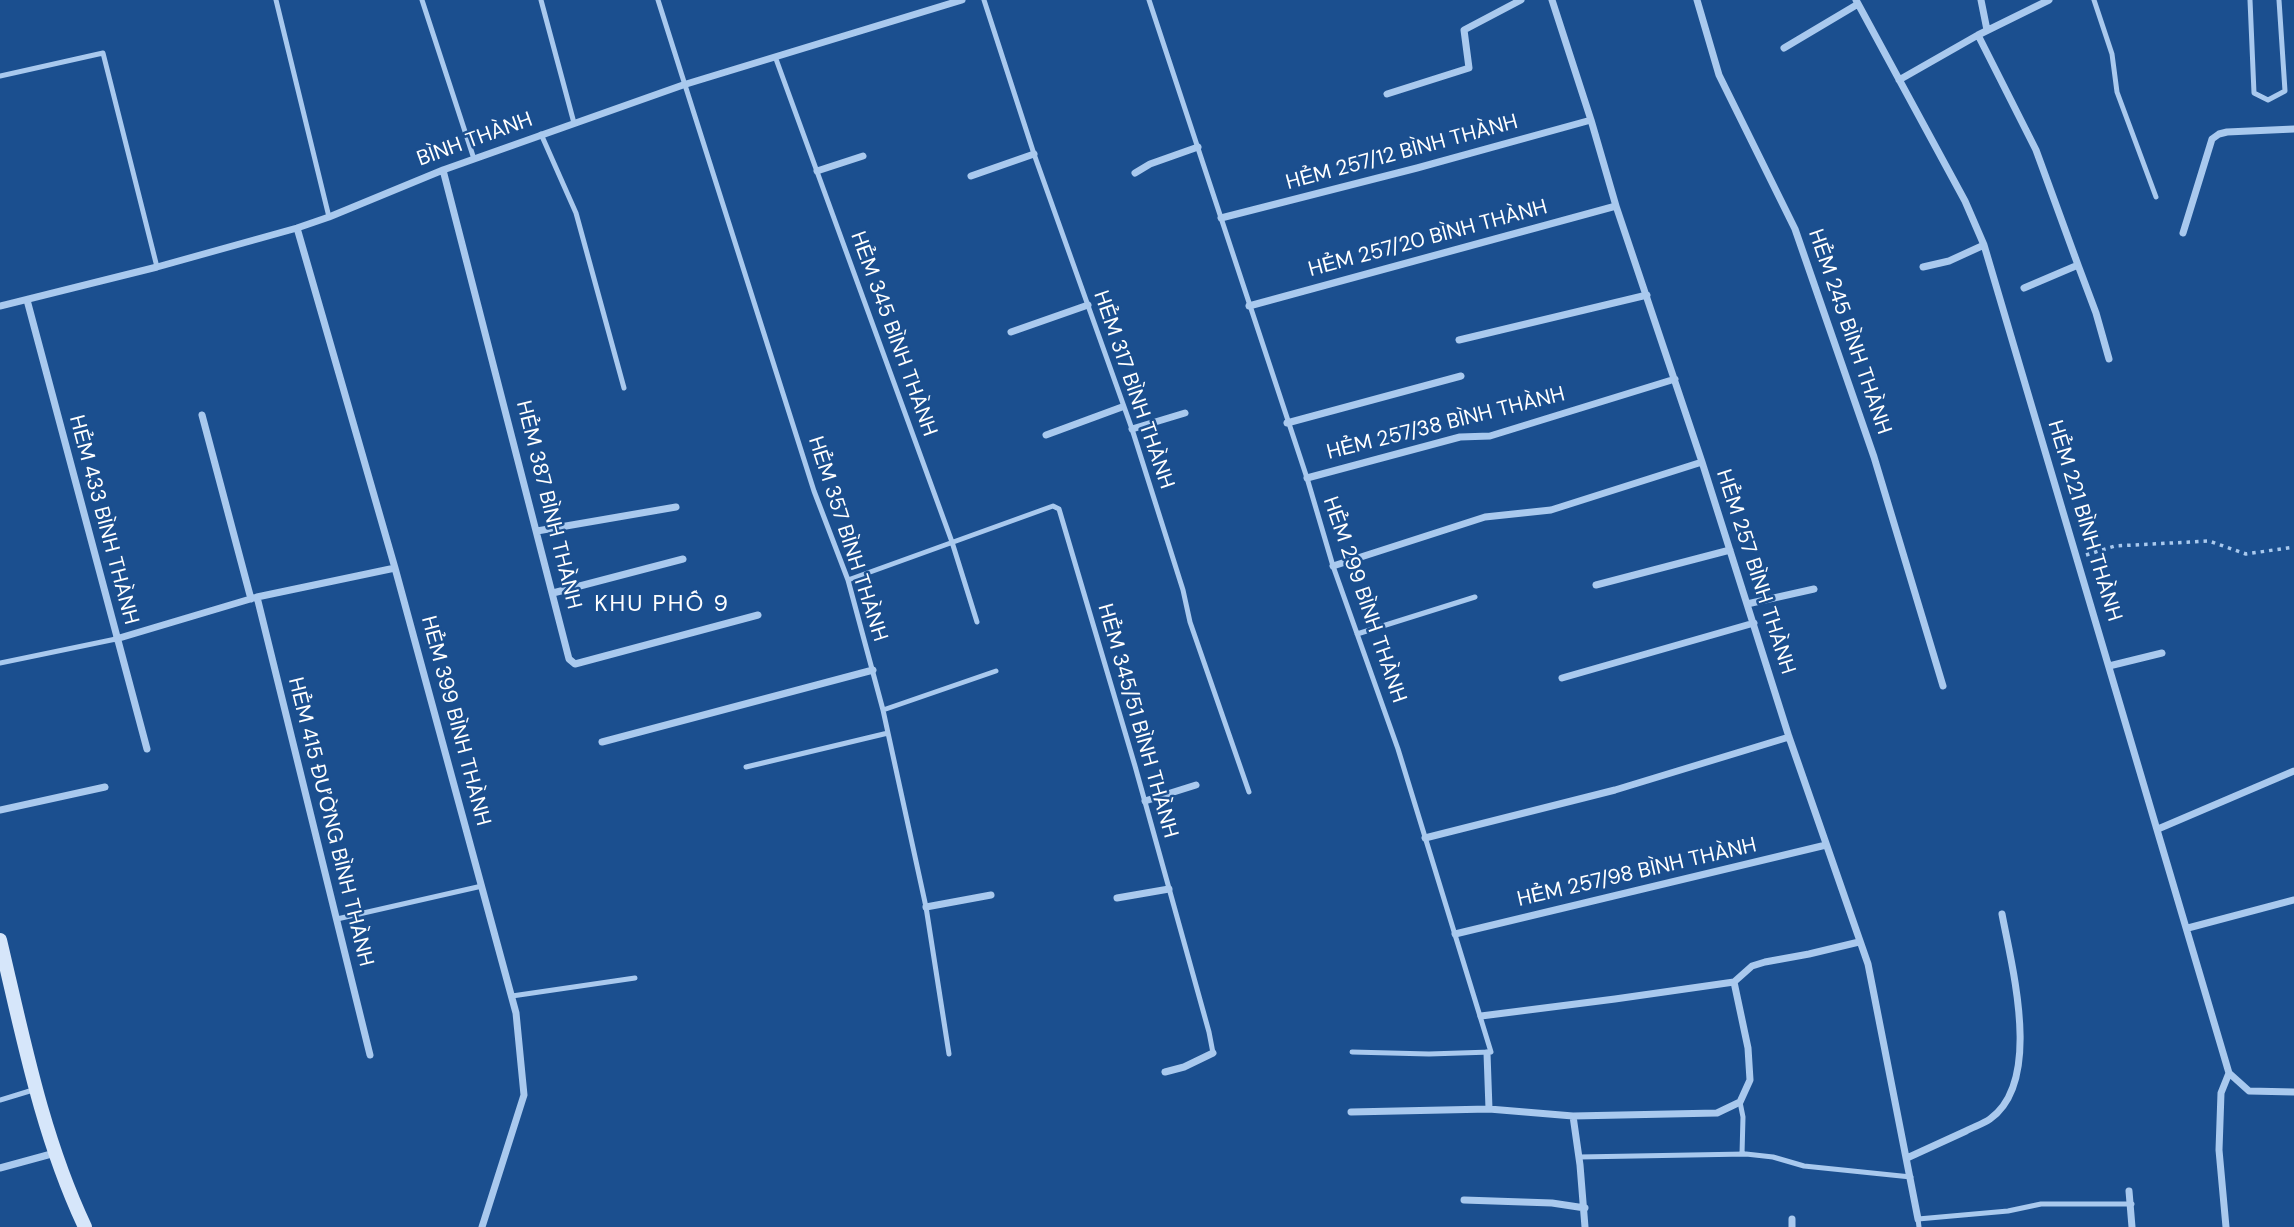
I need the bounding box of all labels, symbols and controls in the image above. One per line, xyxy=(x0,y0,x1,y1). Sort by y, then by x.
street label: BÌNH THÀNH xyxy=(414,107,536,173)
street label: HẺM 257/12 BÌNH THÀNH xyxy=(1283,110,1521,196)
street label: HẺM 257/20 BÌNH THÀNH xyxy=(1306,195,1550,283)
street label: HẺM 245 BÌNH THÀNH xyxy=(1802,226,1896,438)
street label: HẺM 345 BÌNH THÀNH xyxy=(844,228,942,440)
street label: HẺM 317 BÌNH THÀNH xyxy=(1087,288,1179,492)
street label: HẺM 257/38 BÌNH THÀNH xyxy=(1324,382,1568,466)
street label: HẺM 387 BÌNH THÀNH xyxy=(510,398,586,612)
street label: HẺM 433 BÌNH THÀNH xyxy=(63,413,143,627)
street label: HẺM 221 BÌNH THÀNH xyxy=(2041,418,2127,624)
street label: HẺM 357 BÌNH THÀNH xyxy=(802,433,892,645)
street label: HẺM 257 BÌNH THÀNH xyxy=(1710,466,1800,678)
street label: HẺM 299 BÌNH THÀNH xyxy=(1317,494,1411,706)
district label: KHU PHỐ 9 xyxy=(595,591,729,619)
street label: HẺM 345/51 BÌNH THÀNH xyxy=(1092,601,1182,841)
street label: HẺM 399 BÌNH THÀNH xyxy=(415,613,495,829)
street label: HẺM 415 ĐƯỜNG BÌNH THÀNH xyxy=(282,675,378,969)
street label: HẺM 257/98 BÌNH THÀNH xyxy=(1515,833,1759,913)

